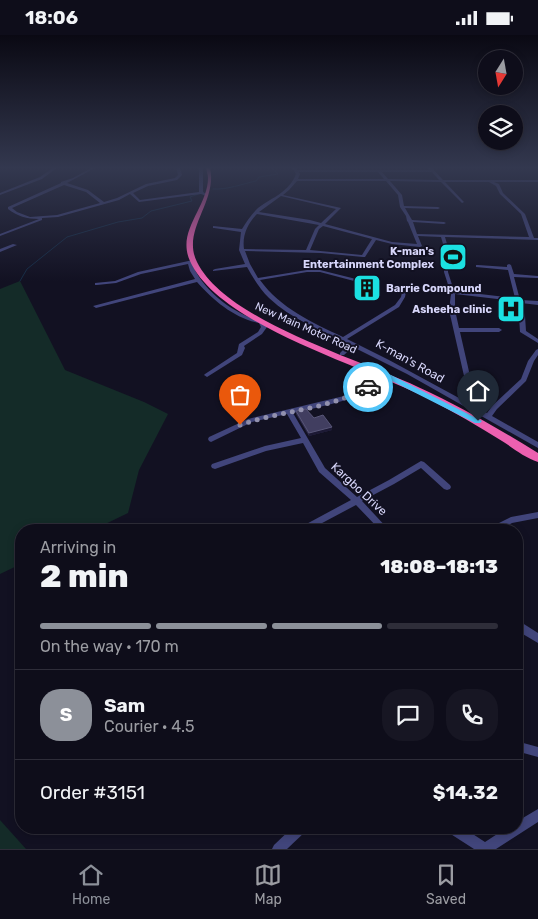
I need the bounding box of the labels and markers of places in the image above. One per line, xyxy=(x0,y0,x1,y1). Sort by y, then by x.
sports icon: K-man's Entertainment Complex xyxy=(438,242,468,272)
place label: K-man's Entertainment Complex xyxy=(303,245,435,271)
building icon: Barrie Compound xyxy=(352,273,382,303)
place label: Barrie Compound xyxy=(386,282,482,295)
hospital icon: Asheeha clinic xyxy=(496,294,526,324)
place label: Asheeha clinic xyxy=(412,303,493,316)
pin xyxy=(457,370,499,421)
pin xyxy=(219,374,261,425)

